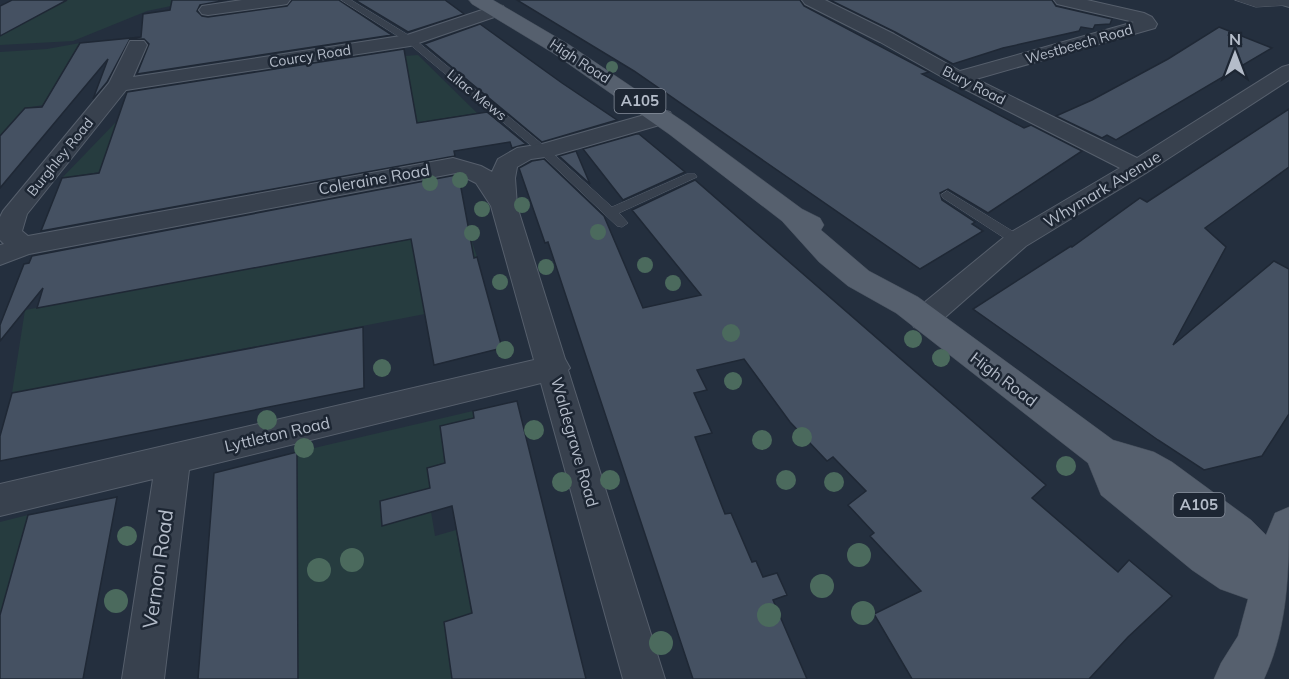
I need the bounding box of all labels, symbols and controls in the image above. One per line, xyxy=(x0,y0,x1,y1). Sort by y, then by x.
street label: Westbeech Road xyxy=(1023,20,1135,68)
north arrow xyxy=(1205,24,1265,84)
text: N xyxy=(1229,29,1241,49)
street label: High Road xyxy=(546,35,614,87)
street label: Courcy Road xyxy=(268,41,352,71)
street label: Bury Road xyxy=(939,61,1009,109)
street label: Lilac Mews xyxy=(443,65,511,125)
road number: A105 xyxy=(614,89,666,113)
street label: Burghley Road xyxy=(23,114,97,200)
street label: Whymark Avenue xyxy=(1040,146,1164,232)
street label: Coleraine Road xyxy=(317,159,431,199)
street label: High Road xyxy=(967,347,1041,411)
street label: Waldegrave Road xyxy=(547,375,603,509)
street label: Lyttleton Road xyxy=(222,412,332,456)
road number: A105 xyxy=(1174,493,1224,517)
street label: Vernon Road xyxy=(137,508,178,630)

